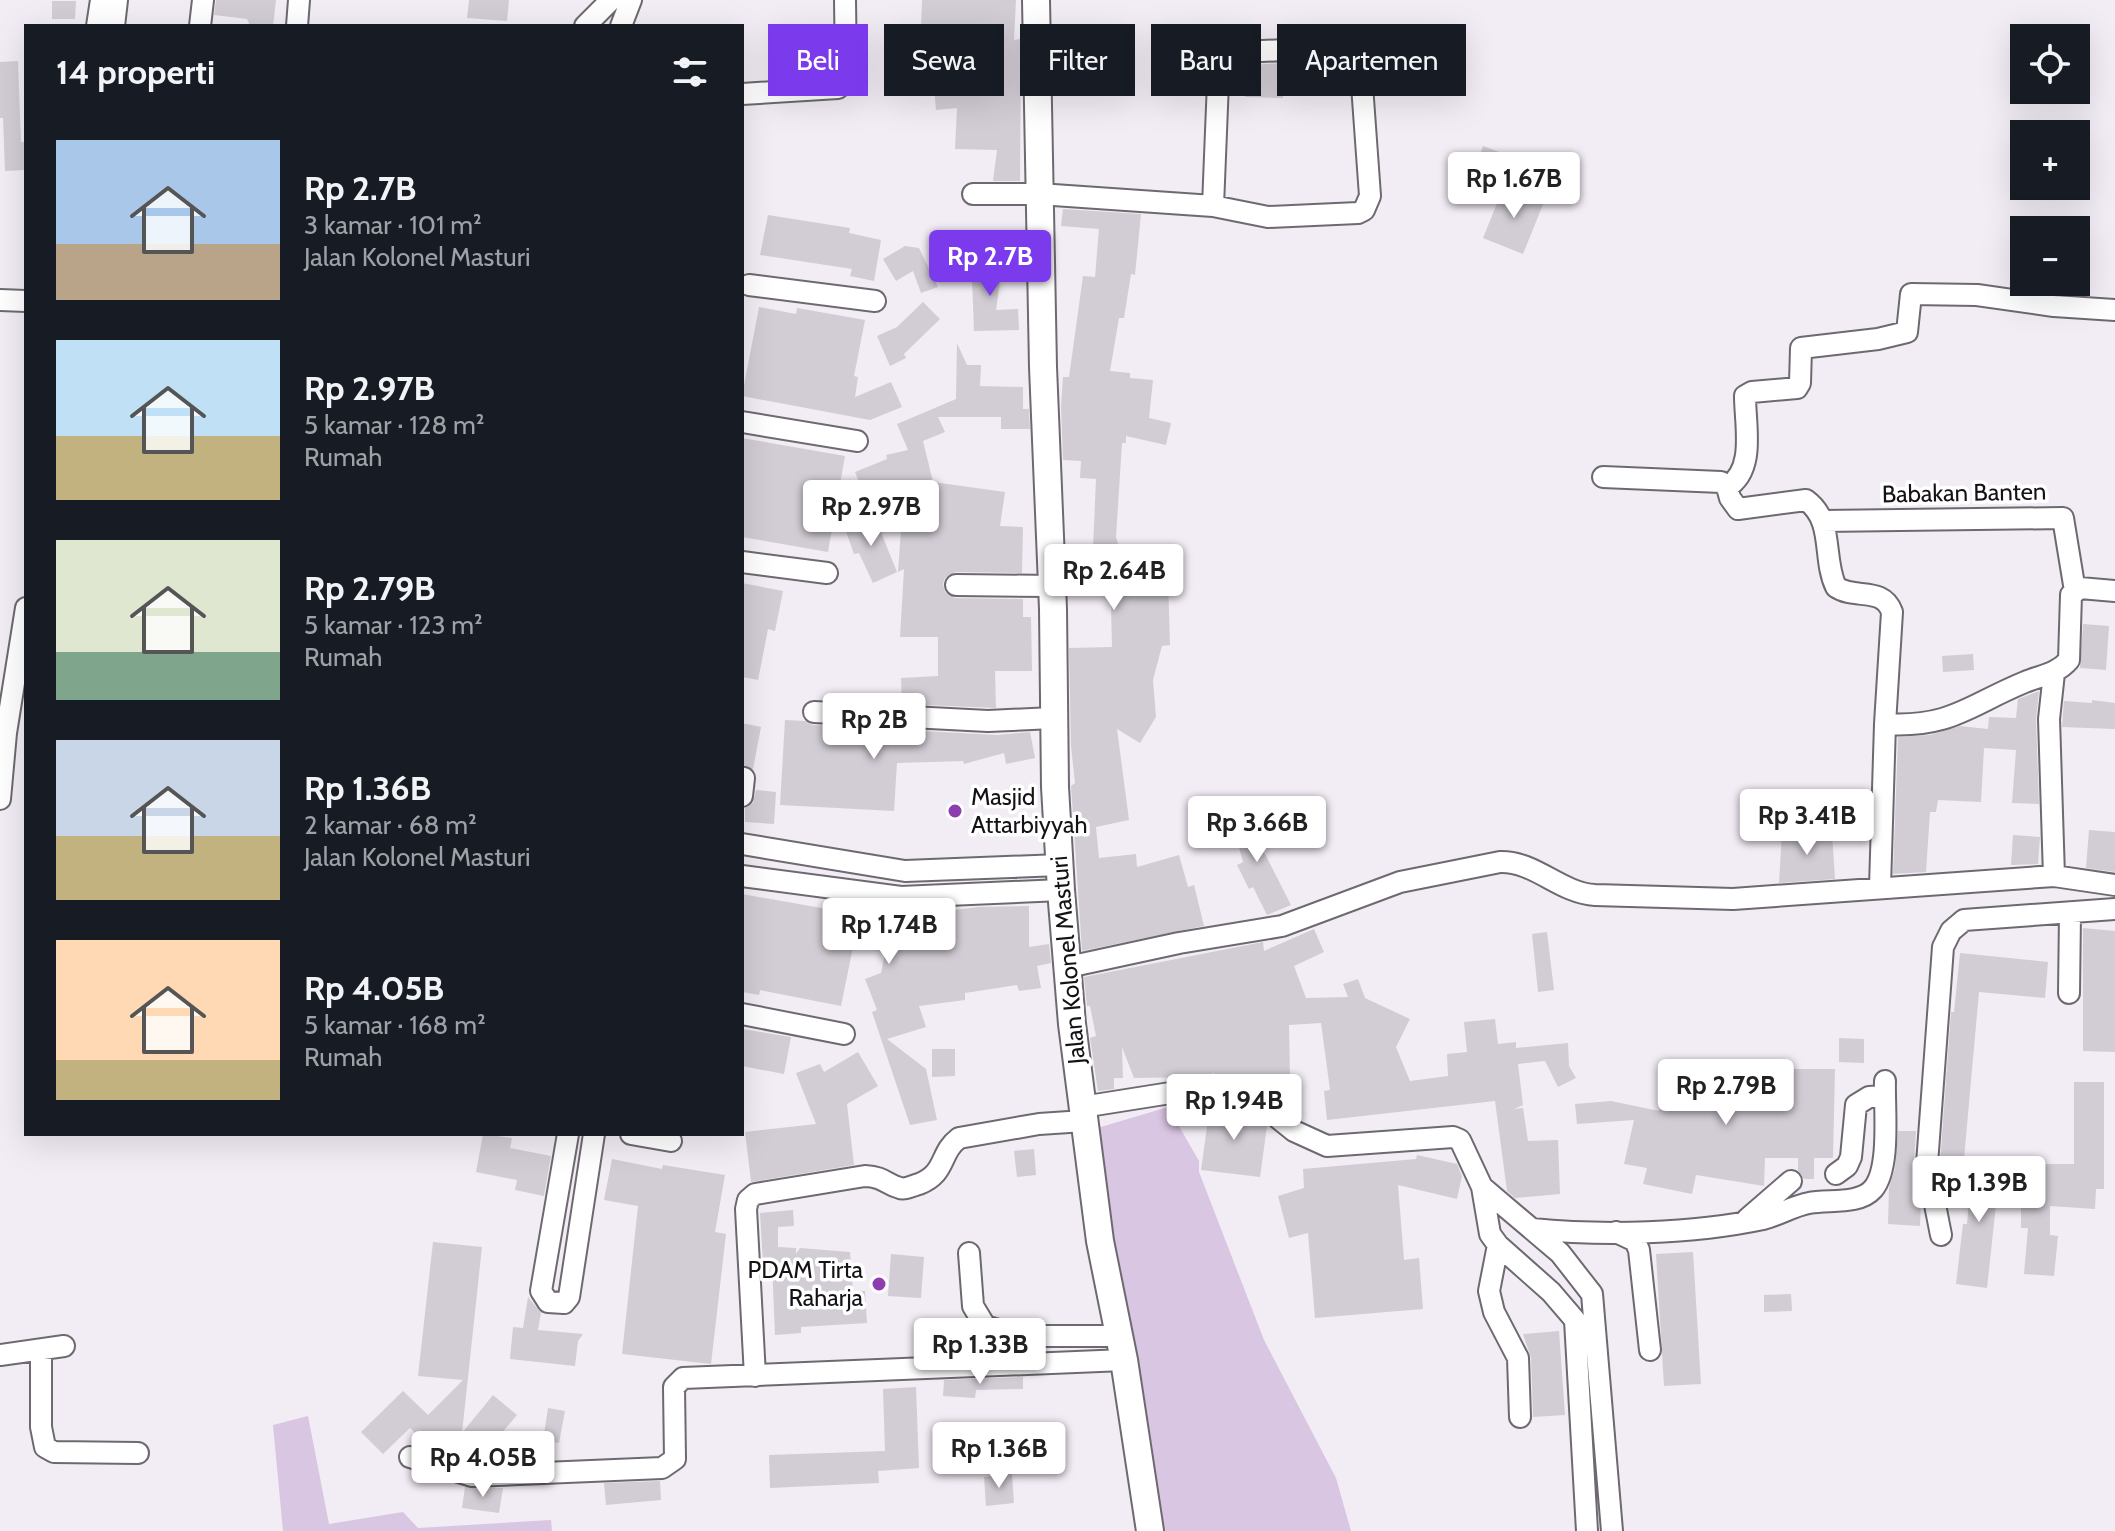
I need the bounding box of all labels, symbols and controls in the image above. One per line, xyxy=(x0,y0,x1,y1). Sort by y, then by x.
chip: Beli xyxy=(768,24,868,96)
chip: Sewa xyxy=(884,24,1004,96)
chip: Filter xyxy=(1020,24,1135,96)
chip: Baru xyxy=(1151,24,1261,96)
chip: Apartemen xyxy=(1277,24,1466,96)
map controls xyxy=(2010,24,2090,296)
button: locate xyxy=(2010,24,2090,104)
icon: filters xyxy=(668,50,712,94)
text: 14 properti xyxy=(56,51,215,93)
button: + xyxy=(2010,120,2090,200)
pin: Rp 1.67B xyxy=(1431,152,1597,220)
text: Rp 1.67B xyxy=(1466,162,1562,194)
text: Rp 2.7B xyxy=(304,167,416,209)
icon: home xyxy=(120,172,216,268)
text: 3 kamar · 101 m² xyxy=(304,209,482,241)
button: − xyxy=(2010,216,2090,296)
pin: Rp 2.7B xyxy=(916,230,1064,298)
text: Rp 2.7B xyxy=(947,240,1033,272)
text: Jalan Kolonel Masturi xyxy=(304,241,530,273)
text: Rp 2.97B xyxy=(304,367,435,409)
icon: home xyxy=(120,372,216,468)
text: 5 kamar · 128 m² xyxy=(304,409,484,441)
text: Rumah xyxy=(304,441,382,473)
street label: Babakan Banten xyxy=(1882,477,2046,508)
pin: Rp 2.97B xyxy=(788,480,954,548)
text: Rp 2.97B xyxy=(821,490,921,522)
pin: Rp 2.64B xyxy=(1031,544,1197,612)
text: Rp 2.64B xyxy=(1062,554,1166,586)
text: Rp 2.79B xyxy=(304,567,435,609)
icon: home xyxy=(120,572,216,668)
text: 5 kamar · 123 m² xyxy=(304,609,483,641)
text: Rumah xyxy=(304,641,382,673)
pin: Rp 2B xyxy=(818,693,930,761)
text: Rp 2B xyxy=(841,703,907,735)
text: Rp 1.36B xyxy=(304,767,431,809)
icon: home xyxy=(120,772,216,868)
place label: Masjid Attarbiyyah xyxy=(971,782,1087,839)
pin: Rp 3.41B xyxy=(1724,789,1890,857)
pin: Rp 3.66B xyxy=(1174,796,1340,864)
text: Rp 3.41B xyxy=(1758,799,1856,831)
marker: Masjid Attarbiyyah xyxy=(946,802,964,820)
text: Rp 3.66B xyxy=(1206,806,1308,838)
text: 2 kamar · 68 m² xyxy=(304,809,477,841)
text: Jalan Kolonel Masturi xyxy=(304,841,530,873)
street label: Jalan Kolonel Masturi xyxy=(1044,855,1091,1066)
pin: Rp 1.74B xyxy=(806,898,972,966)
text: Rp 1.74B xyxy=(841,908,937,940)
text: Rp 4.05B xyxy=(304,967,444,1009)
icon: home xyxy=(120,972,216,1068)
text: 5 kamar · 168 m² xyxy=(304,1009,486,1041)
text: Rumah xyxy=(304,1041,382,1073)
pin: Rp 2.79B xyxy=(1643,1059,1809,1127)
text: Rp 2.79B xyxy=(1676,1069,1776,1101)
pin: Rp 1.94B xyxy=(1151,1074,1317,1142)
text: Rp 1.94B xyxy=(1185,1084,1283,1116)
pin: Rp 1.39B xyxy=(1896,1156,2062,1224)
text: Rp 1.39B xyxy=(1930,1166,2028,1198)
place label: PDAM Tirta Raharja xyxy=(748,1255,863,1312)
marker: PDAM Tirta Raharja xyxy=(870,1275,888,1293)
pin: Rp 1.33B xyxy=(897,1318,1063,1386)
text: Rp 1.33B xyxy=(932,1328,1028,1360)
pin: Rp 1.36B xyxy=(916,1422,1082,1490)
pin: Rp 4.05B xyxy=(400,1431,566,1499)
text: Rp 1.36B xyxy=(950,1432,1048,1464)
text: Rp 4.05B xyxy=(429,1441,537,1473)

